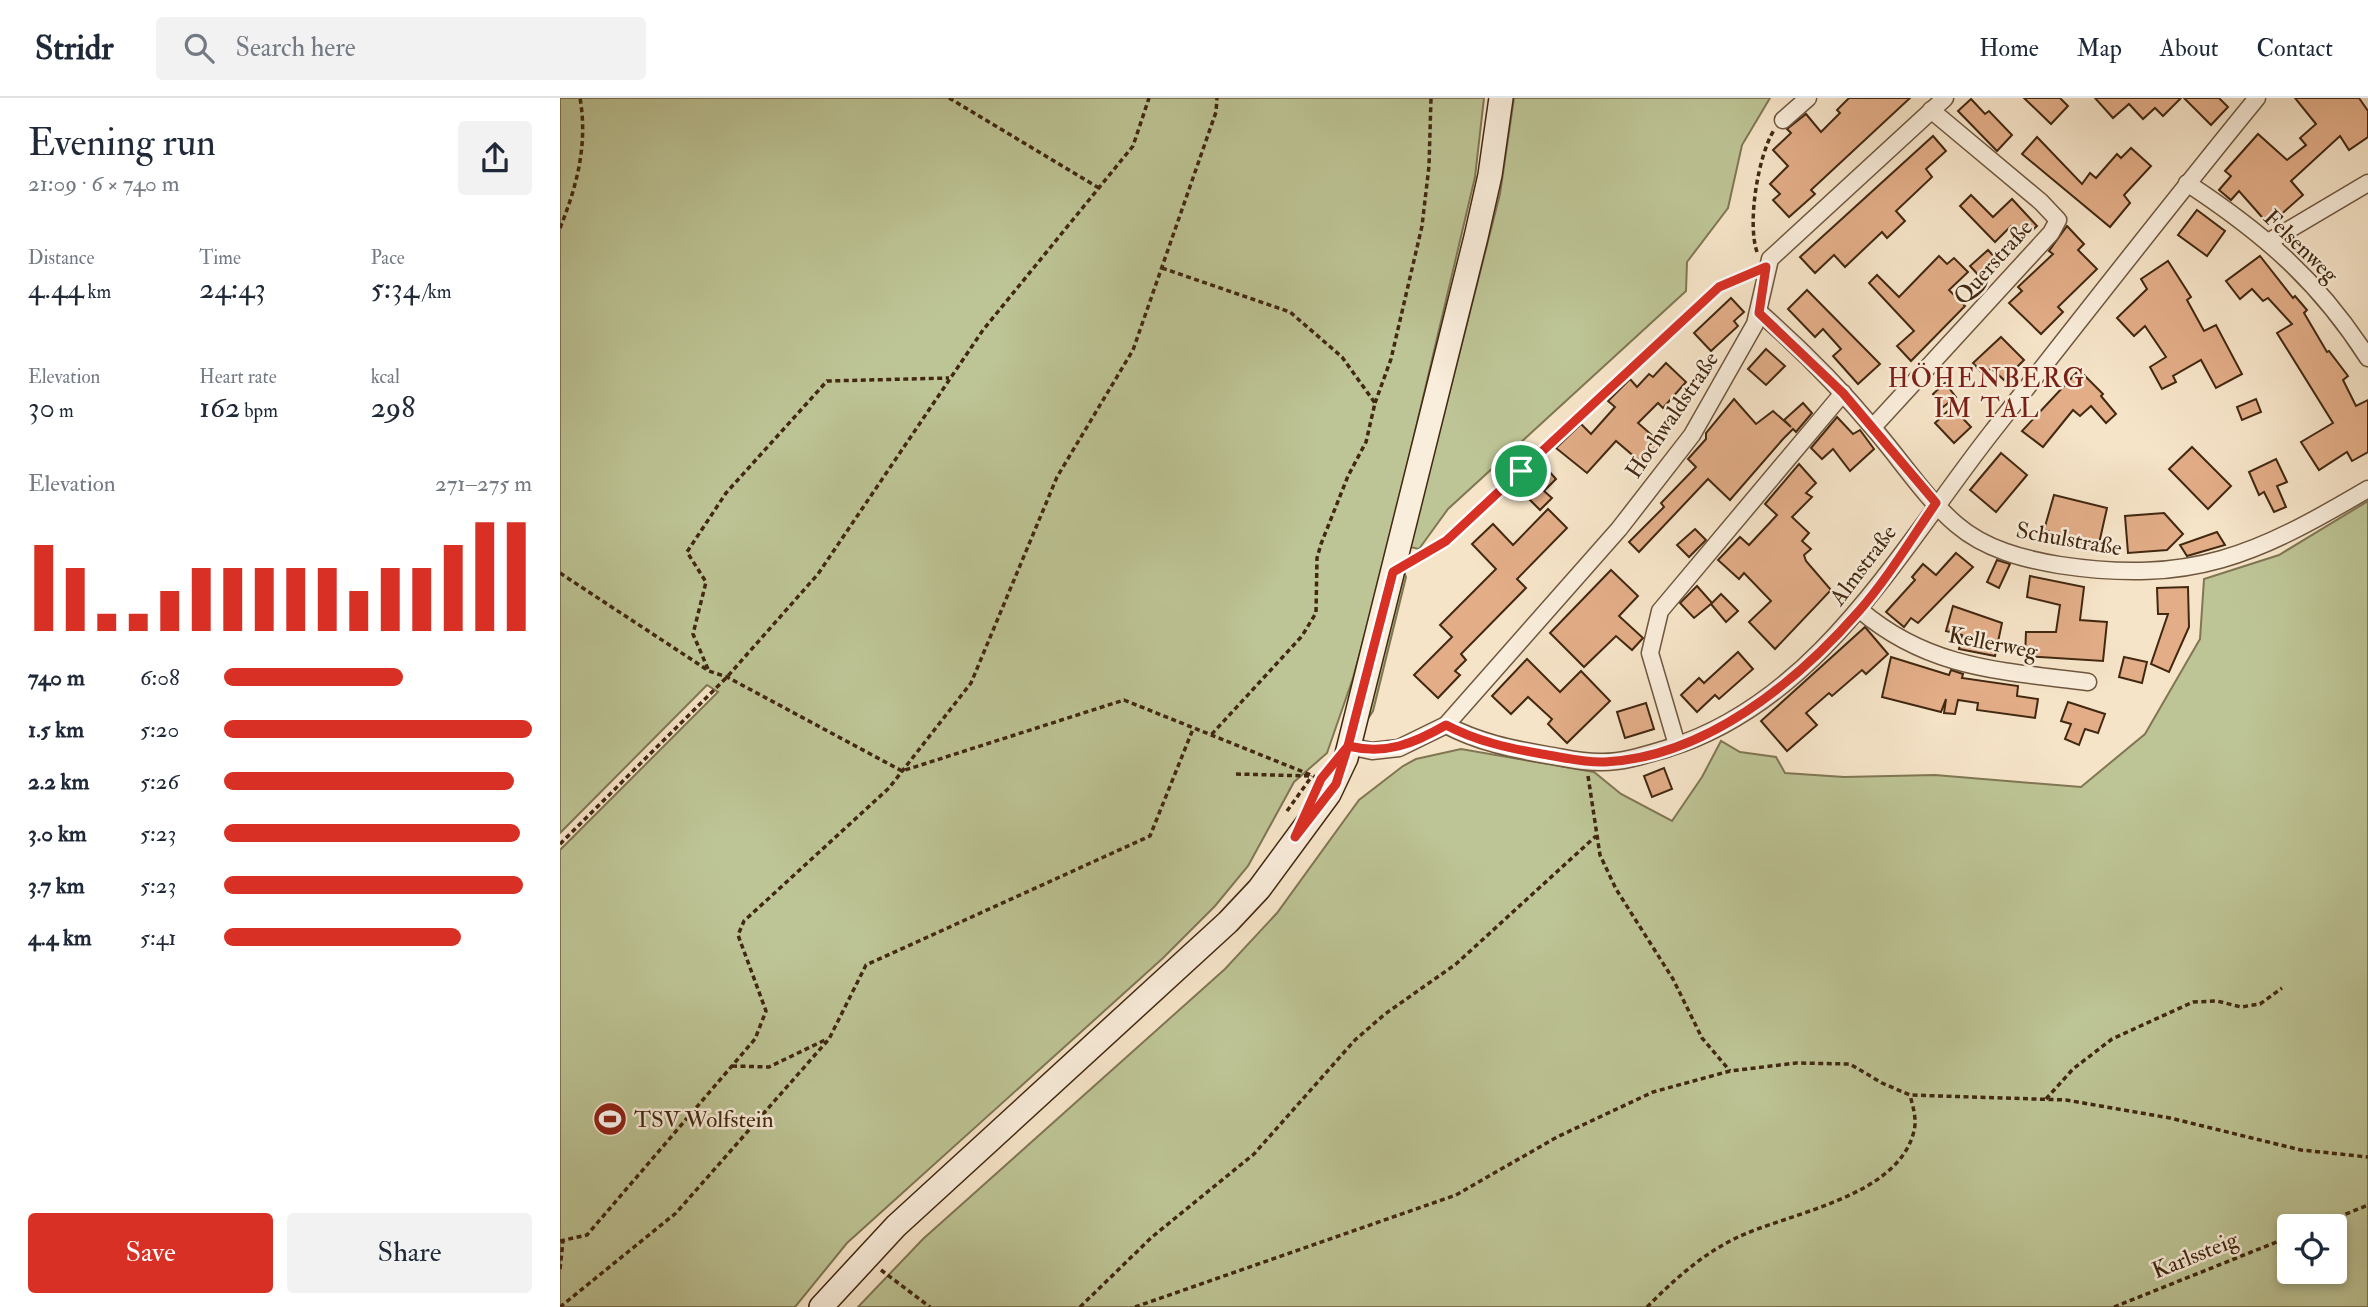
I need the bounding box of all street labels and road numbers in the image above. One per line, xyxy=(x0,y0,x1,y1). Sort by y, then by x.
street label: Felsenweg xyxy=(2257,203,2345,289)
street label: Querstraße xyxy=(1947,213,2039,311)
street label: Hochwaldstraße xyxy=(1619,346,1725,484)
street label: Schulstraße xyxy=(2014,515,2125,563)
street label: Almstraße xyxy=(1823,519,1903,612)
street label: Kellerweg xyxy=(1946,620,2041,666)
street label: Karlssteig xyxy=(2148,1224,2243,1285)

